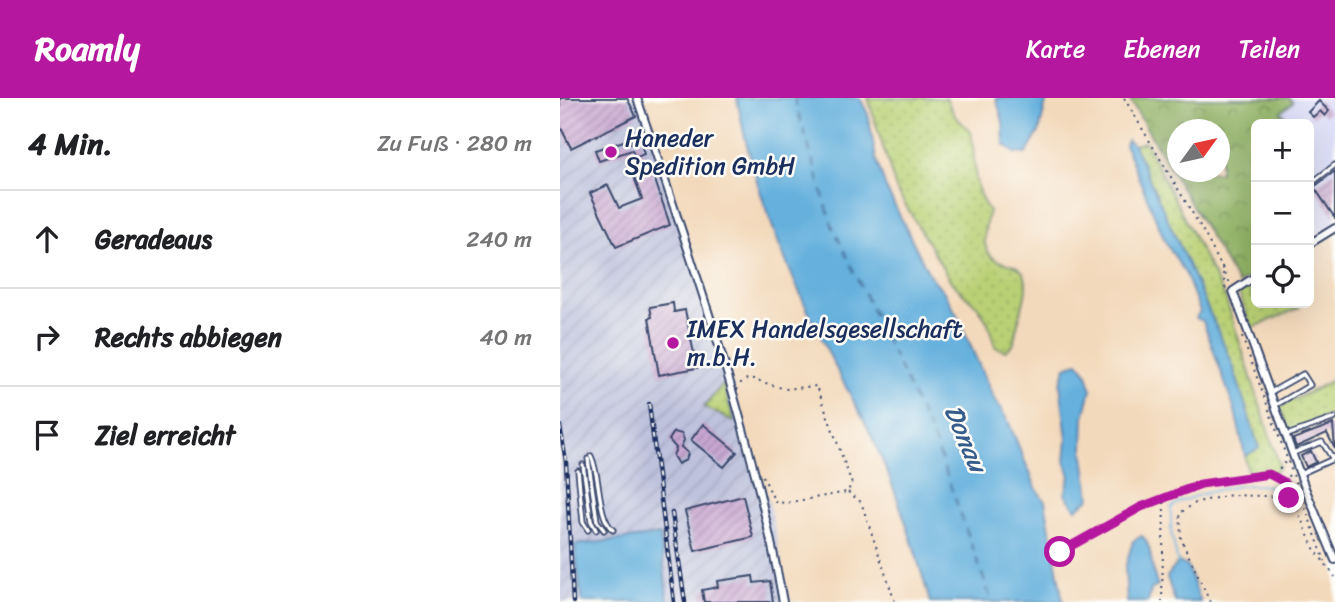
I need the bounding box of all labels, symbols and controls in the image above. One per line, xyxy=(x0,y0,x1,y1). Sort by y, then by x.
text: Roamly xyxy=(35,20,140,78)
text: Karte xyxy=(1026,28,1085,70)
text: Ebenen xyxy=(1123,28,1201,70)
text: Teilen xyxy=(1239,28,1300,70)
text: 4 Min. xyxy=(28,117,113,171)
place label: Haneder Spedition GmbH xyxy=(625,117,795,187)
north arrow xyxy=(1167,119,1230,182)
map controls xyxy=(1251,119,1314,308)
button: + xyxy=(1251,119,1314,182)
text: Zu Fuß · 280 m xyxy=(377,123,532,164)
marker: Haneder Spedition GmbH xyxy=(603,144,619,160)
button: − xyxy=(1251,182,1314,245)
text: Geradeaus xyxy=(95,216,212,262)
text: 240 m xyxy=(466,219,532,260)
icon: ahead xyxy=(28,220,66,258)
button: locate xyxy=(1251,245,1314,308)
place label: IMEX Handelsgesellschaft m.b.H. xyxy=(686,308,963,378)
text: Rechts abbiegen xyxy=(95,314,282,360)
text: 40 m xyxy=(479,317,532,358)
icon: right xyxy=(28,318,66,356)
marker: IMEX Handelsgesellschaft m.b.H. xyxy=(665,335,681,351)
water label: Donau xyxy=(931,397,1002,482)
text: Ziel erreicht xyxy=(95,412,235,458)
icon: arrive xyxy=(28,416,66,454)
route end xyxy=(1273,482,1304,513)
route start xyxy=(1044,536,1075,567)

